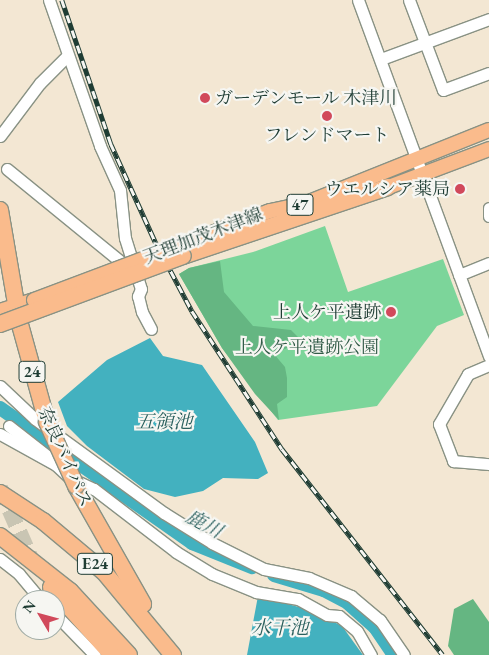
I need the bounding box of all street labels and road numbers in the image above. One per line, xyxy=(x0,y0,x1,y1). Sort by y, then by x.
road number: 47 xyxy=(286,192,314,218)
street label: 天理加茂木津線 xyxy=(140,203,266,269)
road number: 24 xyxy=(18,358,46,386)
street label: 奈良バイパス xyxy=(33,403,97,511)
road number: E24 xyxy=(76,550,114,578)

